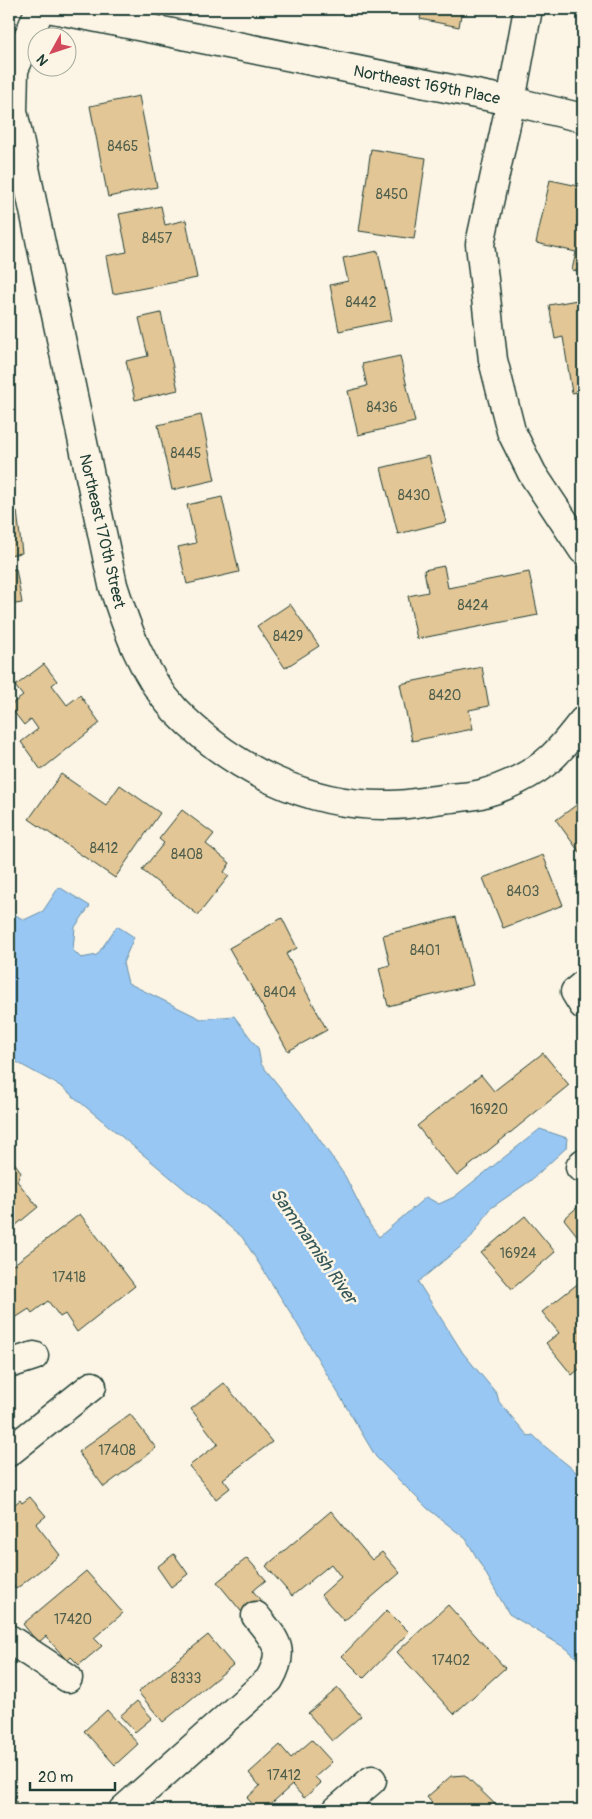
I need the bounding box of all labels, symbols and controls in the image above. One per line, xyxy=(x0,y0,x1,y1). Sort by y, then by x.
north arrow xyxy=(28,28,78,78)
text: N xyxy=(33,51,52,69)
street label: Northeast 169th Place xyxy=(352,61,502,109)
house number: 8465 xyxy=(108,138,138,155)
house number: 8450 xyxy=(376,186,408,203)
house number: 8457 xyxy=(142,230,173,247)
house number: 8442 xyxy=(345,294,377,311)
house number: 8436 xyxy=(366,399,398,416)
house number: 8445 xyxy=(171,445,201,462)
street label: Northeast 170th Street xyxy=(75,452,130,611)
house number: 8430 xyxy=(398,487,430,504)
house number: 8424 xyxy=(457,597,489,614)
house number: 8429 xyxy=(273,628,303,645)
house number: 8420 xyxy=(429,687,461,704)
house number: 8412 xyxy=(90,840,118,857)
house number: 8408 xyxy=(171,846,203,863)
house number: 8403 xyxy=(507,883,539,900)
house number: 8401 xyxy=(410,942,440,959)
house number: 8404 xyxy=(264,984,296,1001)
house number: 16920 xyxy=(470,1101,508,1118)
water label: Sammamish River xyxy=(265,1184,364,1311)
house number: 16924 xyxy=(500,1245,536,1262)
house number: 17418 xyxy=(52,1269,86,1286)
house number: 17408 xyxy=(98,1442,136,1459)
house number: 17420 xyxy=(54,1611,92,1628)
house number: 17402 xyxy=(432,1652,470,1669)
house number: 8333 xyxy=(171,1670,201,1687)
scale bar xyxy=(30,1759,115,1791)
house number: 17412 xyxy=(267,1767,301,1784)
text: 20 m xyxy=(38,1768,73,1787)

